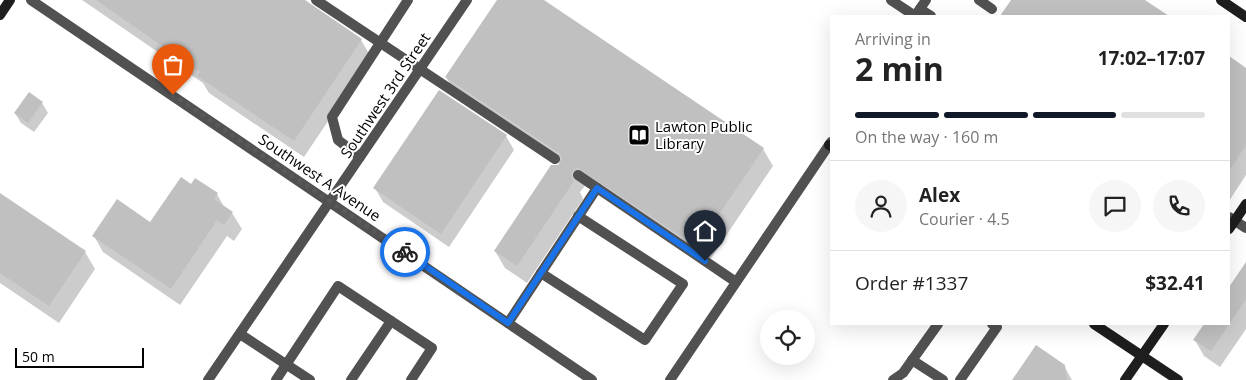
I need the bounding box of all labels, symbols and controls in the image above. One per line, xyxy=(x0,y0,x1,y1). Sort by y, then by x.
street label: Southwest 3rd Street xyxy=(336,28,434,162)
text: Arriving in xyxy=(855,28,931,50)
pin xyxy=(152,44,194,95)
text: 17:02–17:07 xyxy=(1098,45,1205,71)
text: 2 min xyxy=(855,47,944,90)
icon: bag xyxy=(159,51,187,79)
place label: Lawton Public Library xyxy=(655,116,752,153)
library icon: Lawton Public Library xyxy=(627,123,651,147)
text: On the way · 160 m xyxy=(855,126,998,148)
street label: Southwest A Avenue xyxy=(255,129,385,225)
button: person xyxy=(855,180,907,232)
button: chat xyxy=(1089,180,1141,232)
button: phone xyxy=(1153,180,1205,232)
text: Alex xyxy=(919,182,960,208)
text: Courier · 4.5 xyxy=(919,208,1010,230)
pin xyxy=(684,210,726,261)
icon: home xyxy=(691,217,719,245)
courier xyxy=(380,227,430,277)
icon: bike xyxy=(391,238,419,266)
text: Order #1337 xyxy=(855,270,968,296)
text: $32.41 xyxy=(1145,270,1205,296)
map controls xyxy=(760,310,815,365)
button: locate xyxy=(760,310,815,365)
scale bar xyxy=(15,345,144,368)
text: 50 m xyxy=(22,347,55,366)

